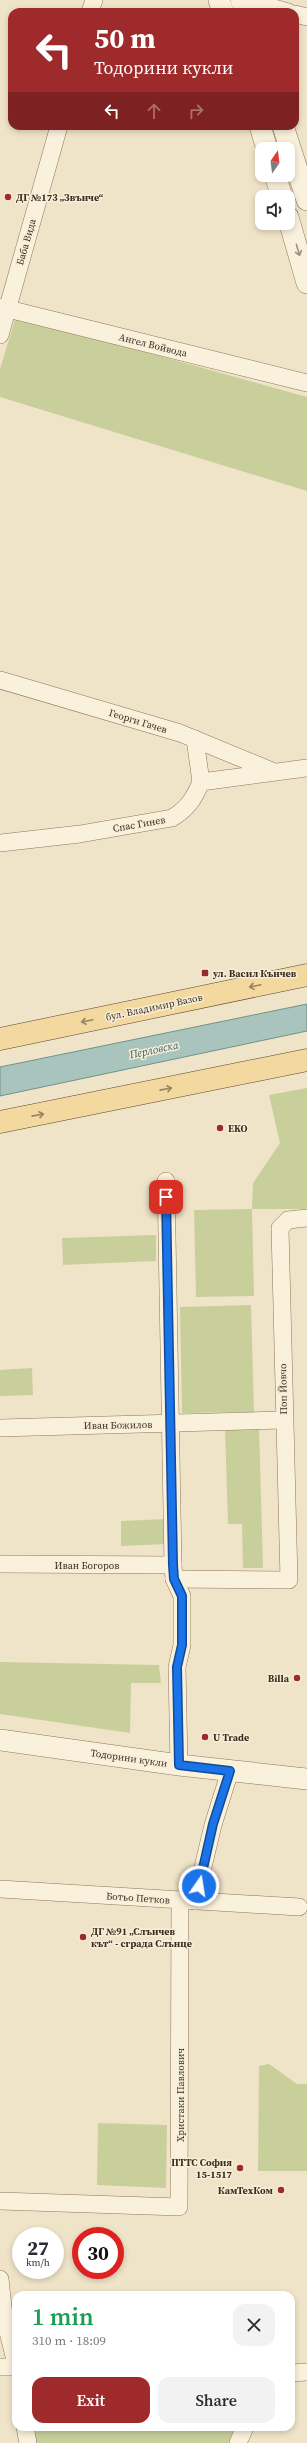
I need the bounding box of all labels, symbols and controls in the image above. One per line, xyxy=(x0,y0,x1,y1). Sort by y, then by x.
text: 50 m xyxy=(94,19,156,57)
icon: left xyxy=(28,24,80,76)
text: Тодорини кукли xyxy=(94,55,233,80)
icon: left xyxy=(101,100,123,122)
icon: ahead xyxy=(143,100,165,122)
icon: right xyxy=(185,100,207,122)
north arrow xyxy=(255,142,295,182)
map controls xyxy=(255,142,295,230)
button: sound xyxy=(255,190,295,230)
place label: ДГ №173 „Звънче“ xyxy=(16,191,104,204)
marker: ДГ №173 „Звънче“ xyxy=(3,192,13,202)
street label: Баба Вида xyxy=(13,216,39,267)
one-way arrow xyxy=(294,243,302,256)
street label: Ангел Войвода xyxy=(118,330,189,360)
street label: Георги Гачев xyxy=(107,706,169,736)
street label: Спас Гинев xyxy=(112,813,166,835)
place label: ул. Васил Кънчев xyxy=(212,967,297,980)
marker: ул. Васил Кънчев xyxy=(200,968,210,978)
one-way arrow xyxy=(249,983,262,991)
street label: бул. Владимир Вазов xyxy=(104,990,204,1024)
one-way arrow xyxy=(80,1017,93,1025)
water label: Перловска xyxy=(127,1037,180,1063)
one-way arrow xyxy=(159,1085,172,1093)
one-way arrow xyxy=(31,1110,44,1118)
place label: EKO xyxy=(228,1122,248,1135)
marker: EKO xyxy=(215,1123,225,1133)
pin xyxy=(149,1180,183,1214)
icon: arrive xyxy=(155,1186,177,1208)
street label: Поп Йовчо xyxy=(276,1363,290,1415)
street label: Иван Божилов xyxy=(84,1418,152,1432)
street label: Иван Богоров xyxy=(55,1559,119,1572)
place label: Billa xyxy=(268,1672,290,1685)
marker: Billa xyxy=(292,1673,302,1683)
place label: U Trade xyxy=(213,1731,249,1744)
marker: U Trade xyxy=(200,1732,210,1742)
street label: Тодорини кукли xyxy=(90,1746,169,1770)
position arrow xyxy=(178,1865,220,1907)
street label: Ботьо Петков xyxy=(106,1889,170,1907)
place label: ДГ №91 „Слънчев кът“ - сграда Слънце xyxy=(91,1925,192,1950)
marker: ДГ №91 „Слънчев кът“ - сграда Слънце xyxy=(78,1932,88,1942)
street label: Христаки Павлович xyxy=(174,2048,187,2142)
place label: ПТТС София 15-1517 xyxy=(171,2156,233,2181)
marker: ПТТС София 15-1517 xyxy=(235,2163,245,2173)
place label: КамТехКом xyxy=(218,2184,274,2197)
marker: КамТехКом xyxy=(276,2185,286,2195)
speed limit sign: 30 xyxy=(72,2227,124,2279)
text: 27 xyxy=(27,2234,49,2262)
text: km/h xyxy=(26,2256,50,2269)
text: 1 min xyxy=(32,2300,94,2333)
button: close xyxy=(233,2304,275,2346)
text: 310 m · 18:09 xyxy=(32,2332,106,2349)
button: Exit xyxy=(32,2377,150,2423)
button: Share xyxy=(158,2377,275,2423)

